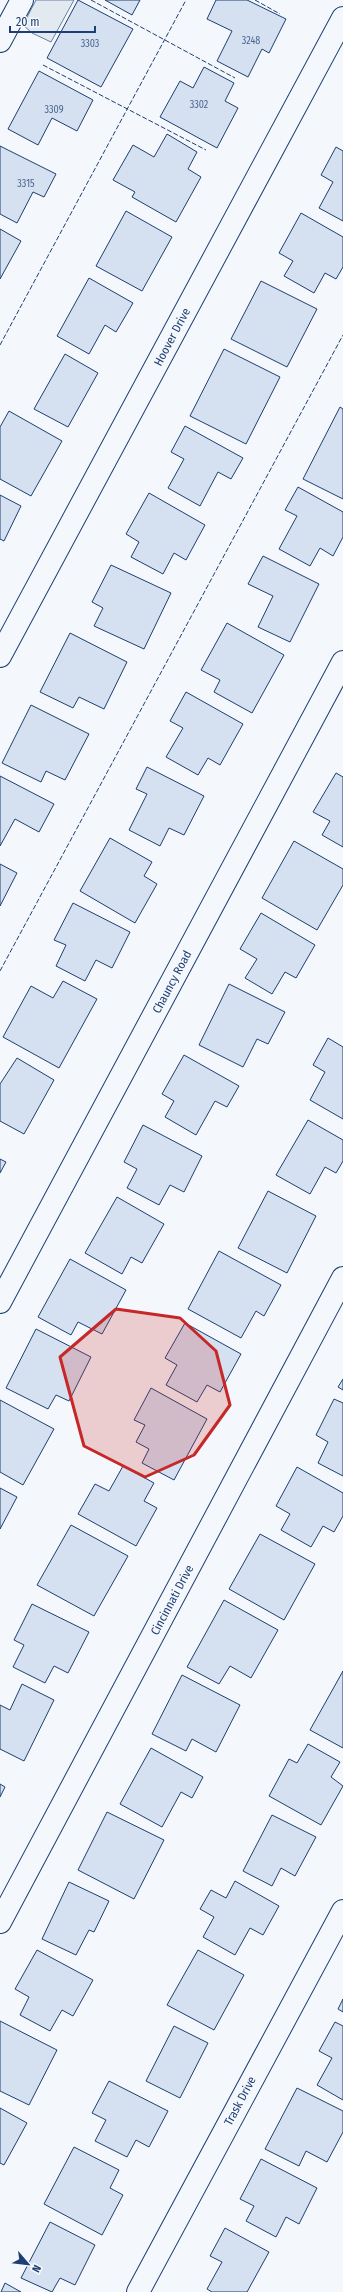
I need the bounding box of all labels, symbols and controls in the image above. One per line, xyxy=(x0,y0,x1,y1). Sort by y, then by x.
scale bar xyxy=(10,8,95,34)
text: 20 m xyxy=(16,15,40,29)
house number: 3248 xyxy=(242,35,260,47)
house number: 3303 xyxy=(81,38,100,50)
house number: 3302 xyxy=(190,99,209,111)
house number: 3309 xyxy=(44,104,64,116)
house number: 3315 xyxy=(17,178,35,190)
street label: Hoover Drive xyxy=(151,306,193,368)
street label: Chauncy Road xyxy=(150,948,194,1016)
street label: Cincinnati Drive xyxy=(148,1563,196,1637)
street label: Trask Drive xyxy=(221,2074,259,2128)
north arrow xyxy=(8,2244,48,2284)
text: N xyxy=(29,2262,44,2274)

